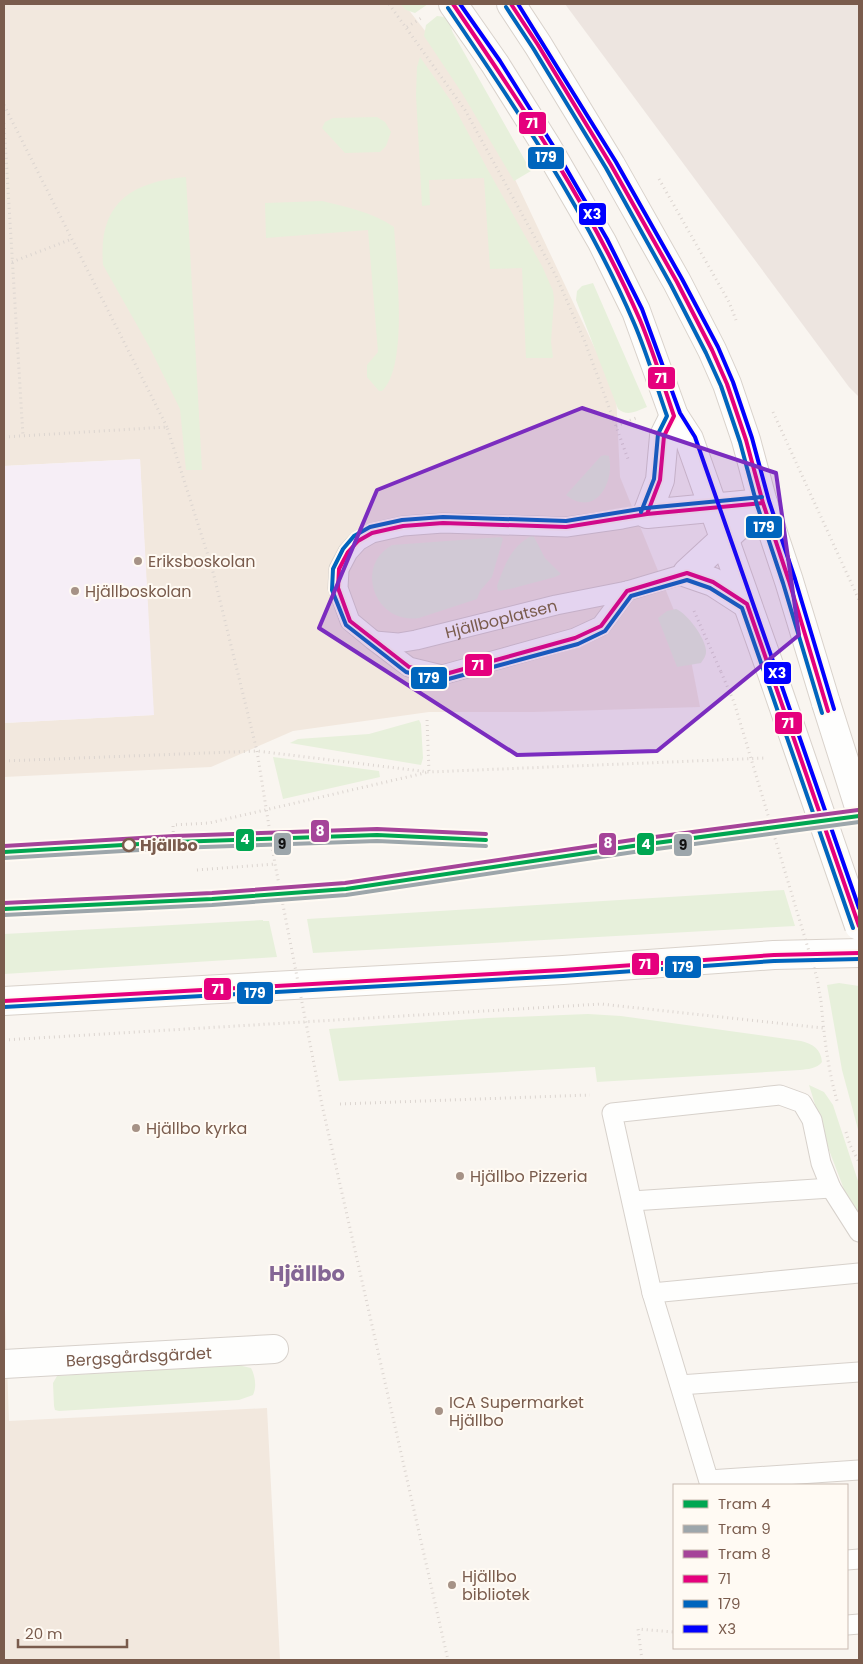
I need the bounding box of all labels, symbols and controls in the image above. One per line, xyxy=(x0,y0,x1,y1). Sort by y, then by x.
line badge: 71 xyxy=(518,111,547,135)
text: 71 xyxy=(526,113,538,133)
line badge: 179 xyxy=(527,146,565,170)
text: 179 xyxy=(535,147,557,167)
line badge: X3 xyxy=(578,202,607,226)
text: X3 xyxy=(583,204,601,224)
line badge: 71 xyxy=(647,366,676,390)
text: 71 xyxy=(655,368,667,388)
line badge: 179 xyxy=(745,515,783,539)
text: 179 xyxy=(753,517,775,537)
place label: Eriksboskolan xyxy=(148,550,256,573)
marker: Eriksboskolan xyxy=(132,555,144,567)
place label: Hjällboskolan xyxy=(85,580,192,603)
marker: Hjällboskolan xyxy=(69,585,81,597)
street label: Hjällboplatsen xyxy=(443,594,560,644)
line badge: 71 xyxy=(464,653,493,677)
text: 71 xyxy=(472,655,484,675)
line badge: X3 xyxy=(763,661,792,685)
text: X3 xyxy=(768,663,786,683)
line badge: 179 xyxy=(410,666,448,690)
text: 179 xyxy=(418,668,440,688)
line badge: 71 xyxy=(774,711,803,735)
text: 71 xyxy=(782,713,794,733)
line badge: 8 xyxy=(310,819,330,843)
text: 8 xyxy=(315,821,325,841)
line badge: 4 xyxy=(235,828,255,852)
text: 4 xyxy=(240,829,250,849)
line badge: 9 xyxy=(273,832,292,856)
line badge: 8 xyxy=(598,832,617,856)
line badge: 4 xyxy=(636,832,655,856)
text: 8 xyxy=(603,833,613,853)
line badge: 9 xyxy=(673,833,693,857)
place label: Hjällbo xyxy=(140,834,198,857)
text: 9 xyxy=(278,834,286,854)
text: 4 xyxy=(641,834,651,854)
text: 9 xyxy=(679,835,687,855)
marker: Hjällbo xyxy=(122,838,136,852)
line badge: 71 xyxy=(631,952,660,976)
text: 71 xyxy=(639,954,651,974)
line badge: 179 xyxy=(664,955,702,979)
text: 179 xyxy=(672,957,694,977)
line badge: 71 xyxy=(203,977,232,1001)
text: 71 xyxy=(212,979,224,999)
line badge: 179 xyxy=(236,981,274,1005)
text: 179 xyxy=(244,983,266,1003)
place label: Hjällbo kyrka xyxy=(146,1117,247,1140)
marker: Hjällbo kyrka xyxy=(130,1122,142,1134)
place label: Hjällbo Pizzeria xyxy=(470,1165,587,1188)
marker: Hjällbo Pizzeria xyxy=(454,1170,466,1182)
district label: Hjällbo xyxy=(269,1259,345,1288)
street label: Bergsgårdsgärdet xyxy=(65,1341,212,1372)
place label: ICA Supermarket Hjällbo xyxy=(449,1391,584,1432)
marker: ICA Supermarket Hjällbo xyxy=(433,1405,445,1417)
legend xyxy=(673,1484,848,1649)
text: Tram 4 xyxy=(718,1493,771,1514)
text: Tram 9 xyxy=(718,1518,771,1539)
text: Tram 8 xyxy=(718,1543,771,1564)
place label: Hjällbo bibliotek xyxy=(462,1565,530,1606)
text: 71 xyxy=(718,1568,731,1589)
marker: Hjällbo bibliotek xyxy=(446,1579,458,1591)
text: 179 xyxy=(718,1593,740,1614)
scale bar xyxy=(18,1616,126,1648)
text: X3 xyxy=(718,1618,736,1639)
text: 20 m xyxy=(25,1623,63,1644)

